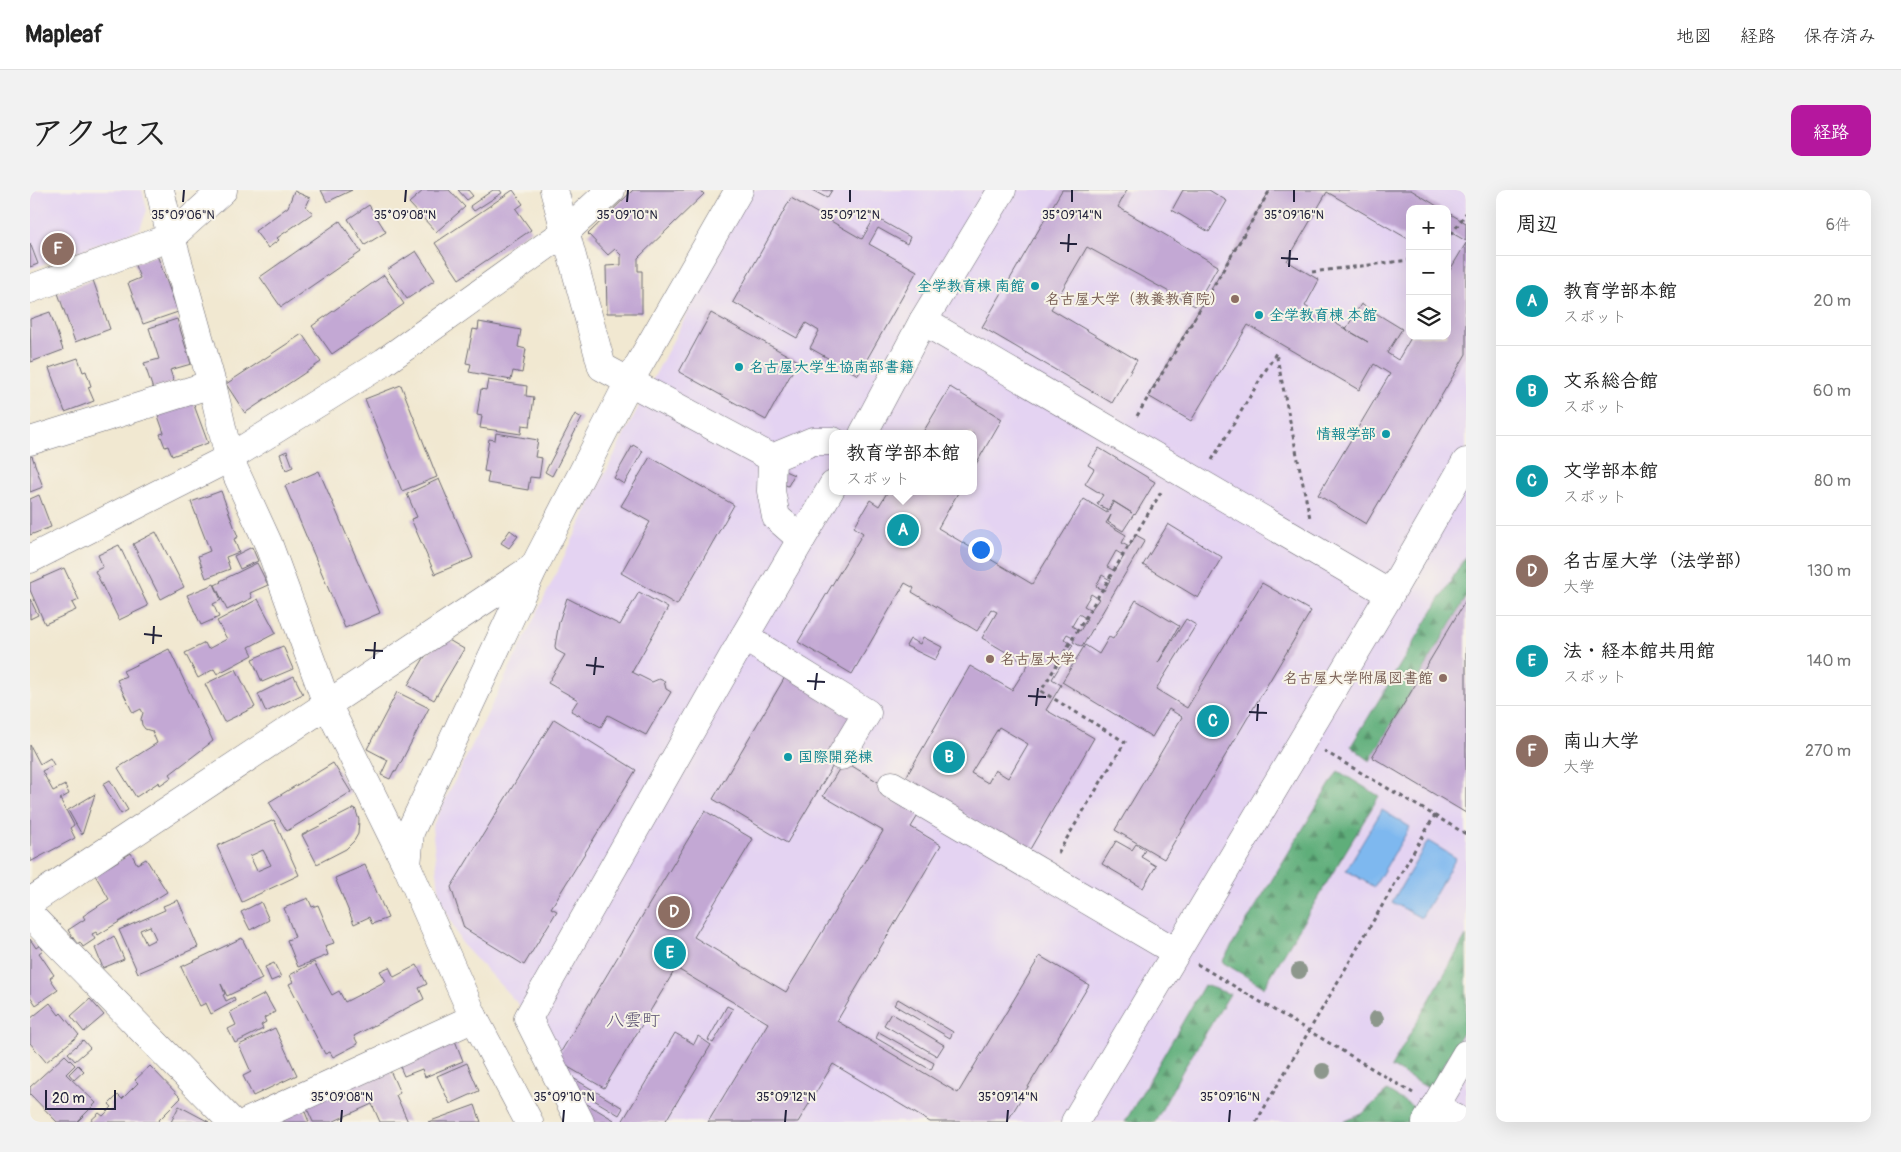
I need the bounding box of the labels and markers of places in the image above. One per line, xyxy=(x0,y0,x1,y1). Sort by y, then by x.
pin: F xyxy=(42,230,74,268)
place label: 全学教育棟 南館 xyxy=(917,277,1025,296)
marker: 全学教育棟 南館 xyxy=(1029,280,1041,292)
place label: 名古屋大学（教養教育院） xyxy=(1045,290,1225,309)
marker: 名古屋大学（教養教育院） xyxy=(1229,293,1241,305)
place label: 全学教育棟 本館 xyxy=(1269,306,1377,325)
marker: 全学教育棟 本館 xyxy=(1253,309,1265,321)
place label: 名古屋大学生協南部書籍 xyxy=(749,358,914,377)
marker: 名古屋大学生協南部書籍 xyxy=(733,361,745,373)
place label: 情報学部 xyxy=(1316,425,1376,444)
marker: 情報学部 xyxy=(1380,428,1392,440)
pin: A xyxy=(887,511,919,549)
place label: 名古屋大学 xyxy=(1000,650,1075,669)
marker: 名古屋大学 xyxy=(984,653,996,665)
place label: 名古屋大学附属図書館 xyxy=(1283,669,1433,688)
marker: 名古屋大学附属図書館 xyxy=(1437,672,1449,684)
pin: C xyxy=(1197,702,1229,740)
pin: B xyxy=(933,738,965,776)
place label: 国際開発棟 xyxy=(798,748,873,767)
marker: 国際開発棟 xyxy=(782,751,794,763)
pin: D xyxy=(658,893,690,931)
pin: E xyxy=(654,934,686,972)

